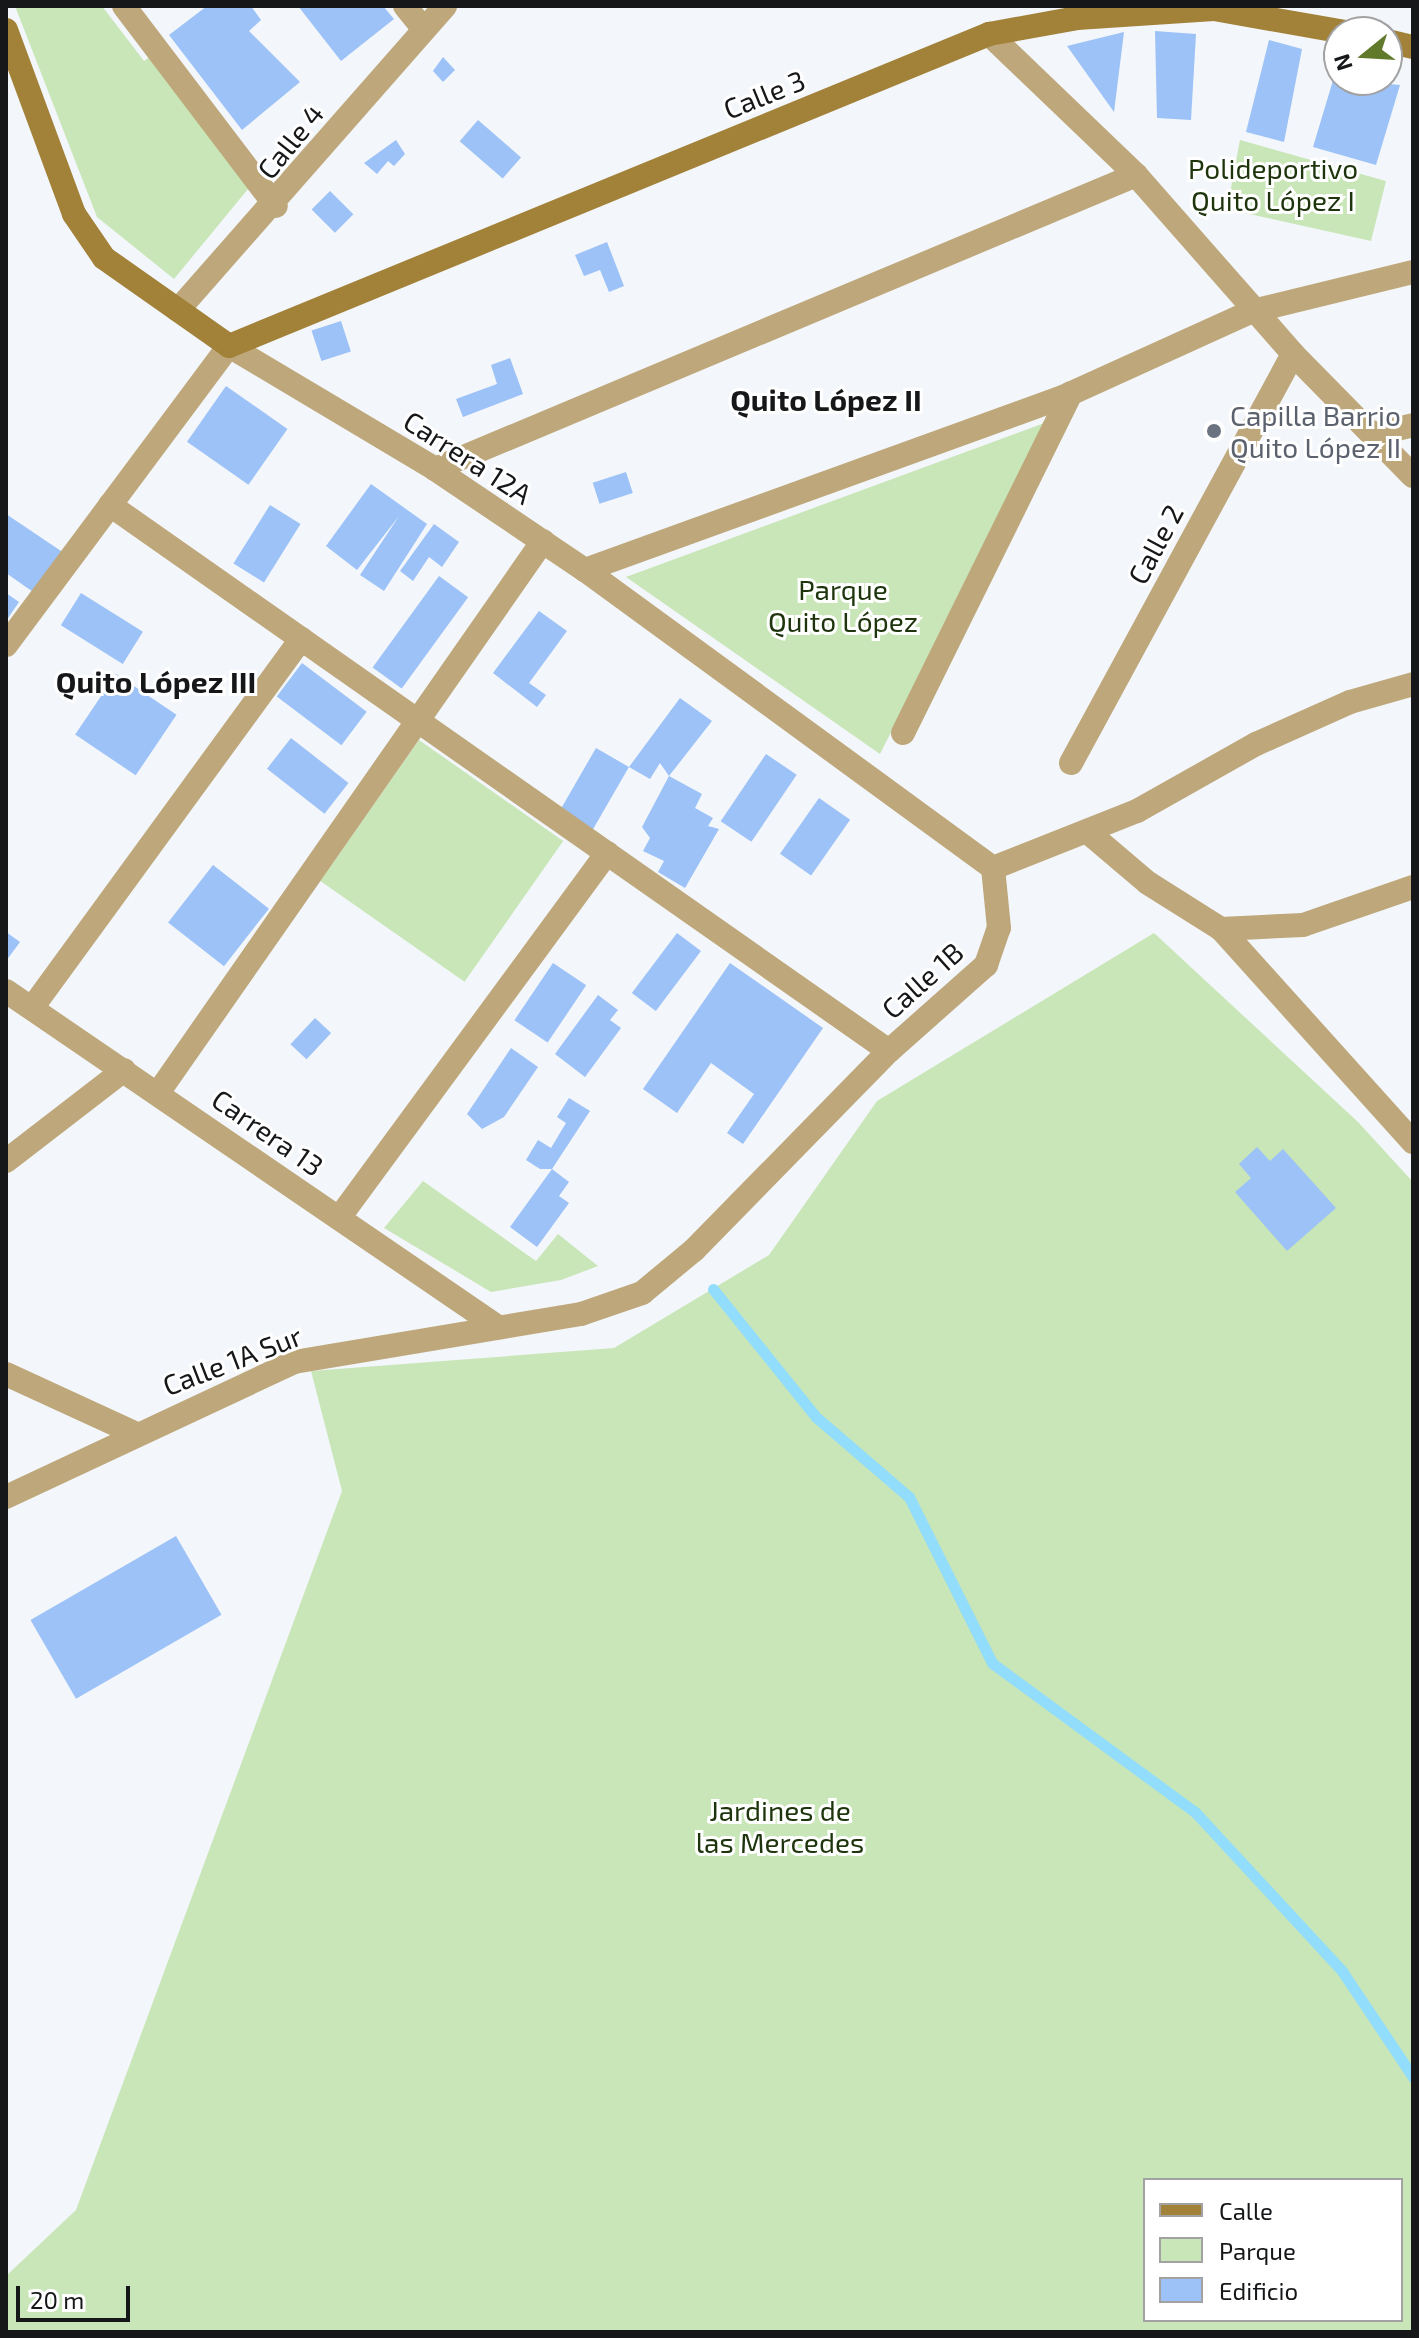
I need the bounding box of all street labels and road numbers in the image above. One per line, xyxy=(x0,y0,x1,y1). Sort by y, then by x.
street label: Calle 3 xyxy=(718,63,810,125)
street label: Calle 4 xyxy=(250,97,330,185)
street label: Carrera 12A xyxy=(398,403,538,511)
street label: Calle 2 xyxy=(1120,499,1190,589)
street label: Calle 1B xyxy=(874,935,970,1025)
street label: Carrera 13 xyxy=(206,1082,330,1182)
street label: Calle 1A Sur xyxy=(157,1318,307,1402)

